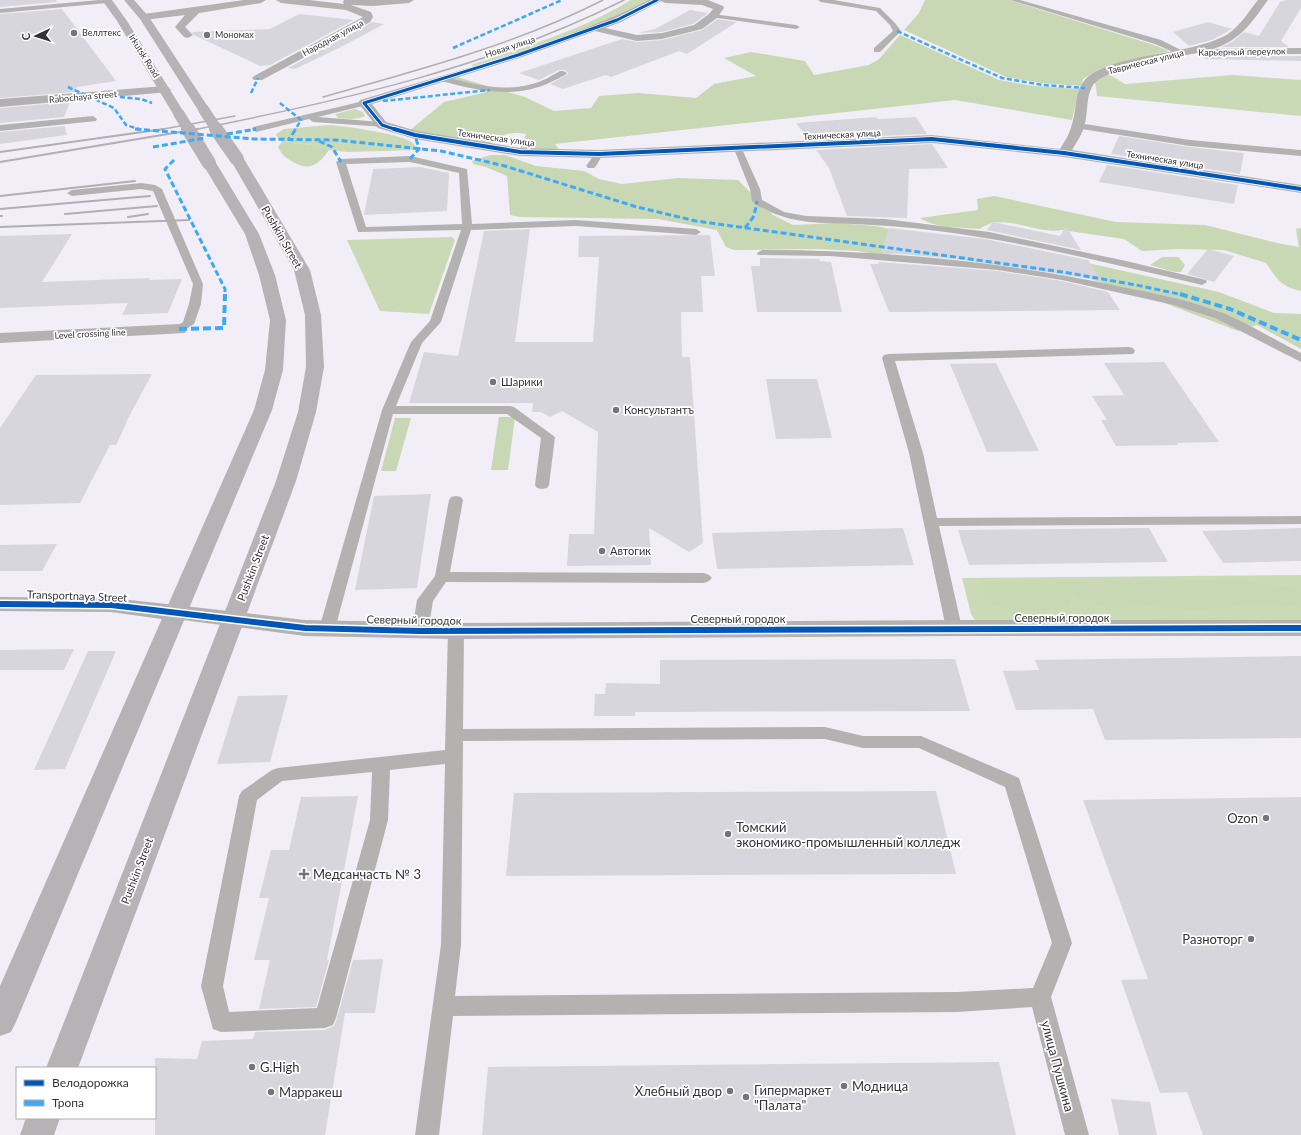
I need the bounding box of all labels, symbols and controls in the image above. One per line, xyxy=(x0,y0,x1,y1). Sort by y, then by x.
north arrow xyxy=(16,16,56,56)
street label: Народная улица xyxy=(300,17,365,58)
place label: Веллтекс xyxy=(82,27,122,38)
marker: Веллтекс xyxy=(69,28,79,38)
place label: Мономах xyxy=(215,29,254,40)
marker: Мономах xyxy=(202,30,212,40)
text: С xyxy=(19,32,32,41)
street label: Irkutsk Road xyxy=(127,32,162,80)
street label: Новая улица xyxy=(483,33,536,60)
street label: Карьерный переулок xyxy=(1198,45,1286,58)
street label: Таврическая улица xyxy=(1107,47,1185,76)
street label: Rabochaya street xyxy=(49,88,118,105)
street label: Техническая улица xyxy=(457,127,535,148)
street label: Техническая улица xyxy=(803,127,881,142)
street label: Техническая улица xyxy=(1126,148,1204,171)
street label: Pushkin Street xyxy=(259,203,306,270)
street label: Level crossing line xyxy=(54,326,126,341)
place label: Шарики xyxy=(501,375,543,388)
marker: Шарики xyxy=(488,377,498,387)
place label: Консультантъ xyxy=(624,403,694,416)
marker: Консультантъ xyxy=(611,405,621,415)
street label: Pushkin Street xyxy=(234,533,271,603)
place label: Автогик xyxy=(610,544,651,557)
marker: Автогик xyxy=(597,546,607,556)
street label: Transportnaya Street xyxy=(27,587,127,604)
street label: Северный городок xyxy=(1014,611,1110,624)
street label: Северный городок xyxy=(366,612,462,627)
street label: Северный городок xyxy=(690,612,786,625)
place label: Ozon xyxy=(1227,810,1258,826)
marker: Ozon xyxy=(1261,813,1271,823)
place label: Томский экономико-промышленный колледж xyxy=(736,819,961,850)
marker: Томский экономико-промышленный колледж xyxy=(723,829,733,839)
street label: Pushkin Street xyxy=(118,836,155,906)
place label: Медсанчасть № 3 xyxy=(313,866,421,882)
marker: Медсанчасть № 3 xyxy=(298,868,310,880)
place label: Разноторг xyxy=(1182,931,1244,947)
marker: Разноторг xyxy=(1246,934,1256,944)
street label: улица Пушкина xyxy=(1038,1019,1078,1113)
place label: G.High xyxy=(260,1059,300,1075)
marker: G.High xyxy=(247,1062,257,1072)
legend xyxy=(16,1067,156,1119)
text: Велодорожка xyxy=(52,1075,129,1090)
place label: Модница xyxy=(852,1078,908,1094)
marker: Модница xyxy=(839,1081,849,1091)
place label: Гипермаркет "Палата" xyxy=(754,1082,832,1113)
place label: Хлебный двор xyxy=(635,1083,722,1099)
place label: Марракеш xyxy=(279,1084,342,1100)
marker: Хлебный двор xyxy=(725,1086,735,1096)
marker: Марракеш xyxy=(266,1087,276,1097)
marker: Гипермаркет "Палата" xyxy=(741,1092,751,1102)
text: Тропа xyxy=(52,1095,84,1110)

